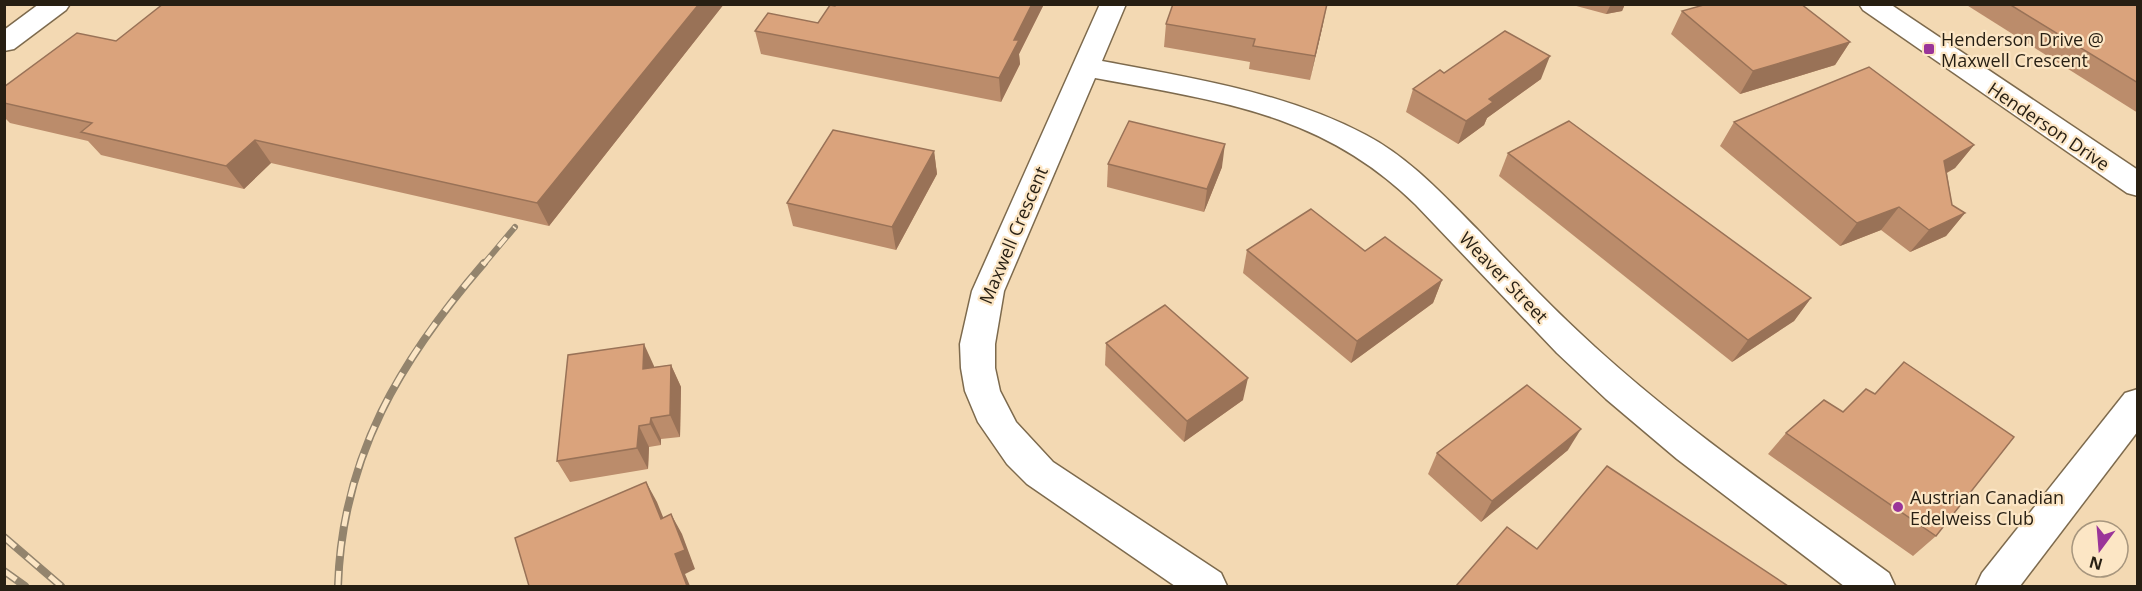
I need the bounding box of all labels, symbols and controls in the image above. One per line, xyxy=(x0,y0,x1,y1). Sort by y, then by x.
place label: Henderson Drive @ Maxwell Crescent xyxy=(1941,27,2104,72)
marker: Henderson Drive @ Maxwell Crescent xyxy=(1922,42,1936,56)
street label: Henderson Drive xyxy=(1983,76,2115,176)
street label: Maxwell Crescent xyxy=(973,163,1053,307)
street label: Weaver Street xyxy=(1454,226,1554,328)
place label: Austrian Canadian Edelweiss Club xyxy=(1910,485,2064,530)
marker: Austrian Canadian Edelweiss Club xyxy=(1891,500,1905,514)
north arrow xyxy=(2070,519,2130,579)
text: N xyxy=(2087,551,2105,576)

